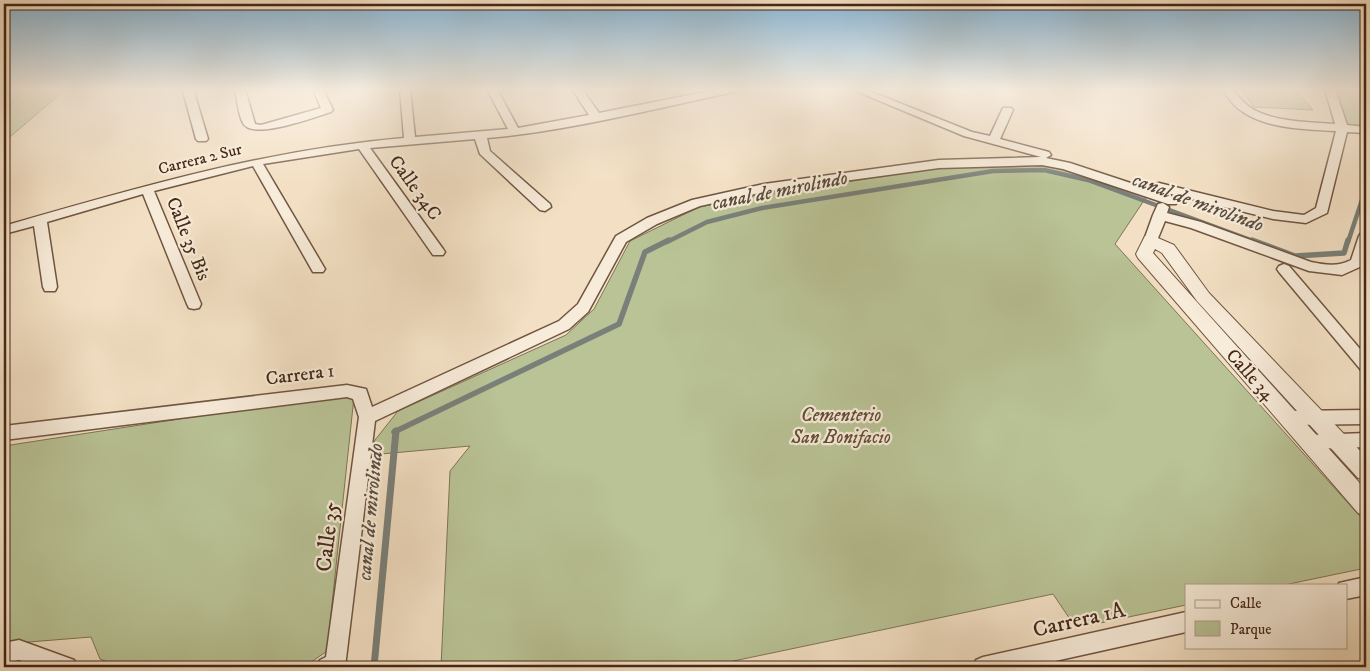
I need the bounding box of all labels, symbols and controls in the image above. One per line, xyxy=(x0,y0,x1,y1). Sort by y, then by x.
street label: Carrera 2 Sur xyxy=(156,139,244,179)
street label: Calle 34C xyxy=(384,151,446,225)
water label: canal de mirolindo xyxy=(710,166,850,216)
water label: canal de mirolindo xyxy=(1129,168,1267,238)
street label: Calle 35 Bis xyxy=(161,194,215,284)
street label: Calle 34 xyxy=(1221,344,1280,407)
street label: Carrera 1 xyxy=(264,359,336,391)
park label: Cementerio San Bonifacio xyxy=(790,404,891,449)
water label: canal de mirolindo xyxy=(353,442,389,582)
street label: Calle 35 xyxy=(310,501,346,573)
legend xyxy=(1185,584,1348,648)
text: Calle xyxy=(1230,594,1262,613)
street label: Carrera 1A xyxy=(1030,596,1129,644)
text: Parque xyxy=(1230,620,1271,639)

